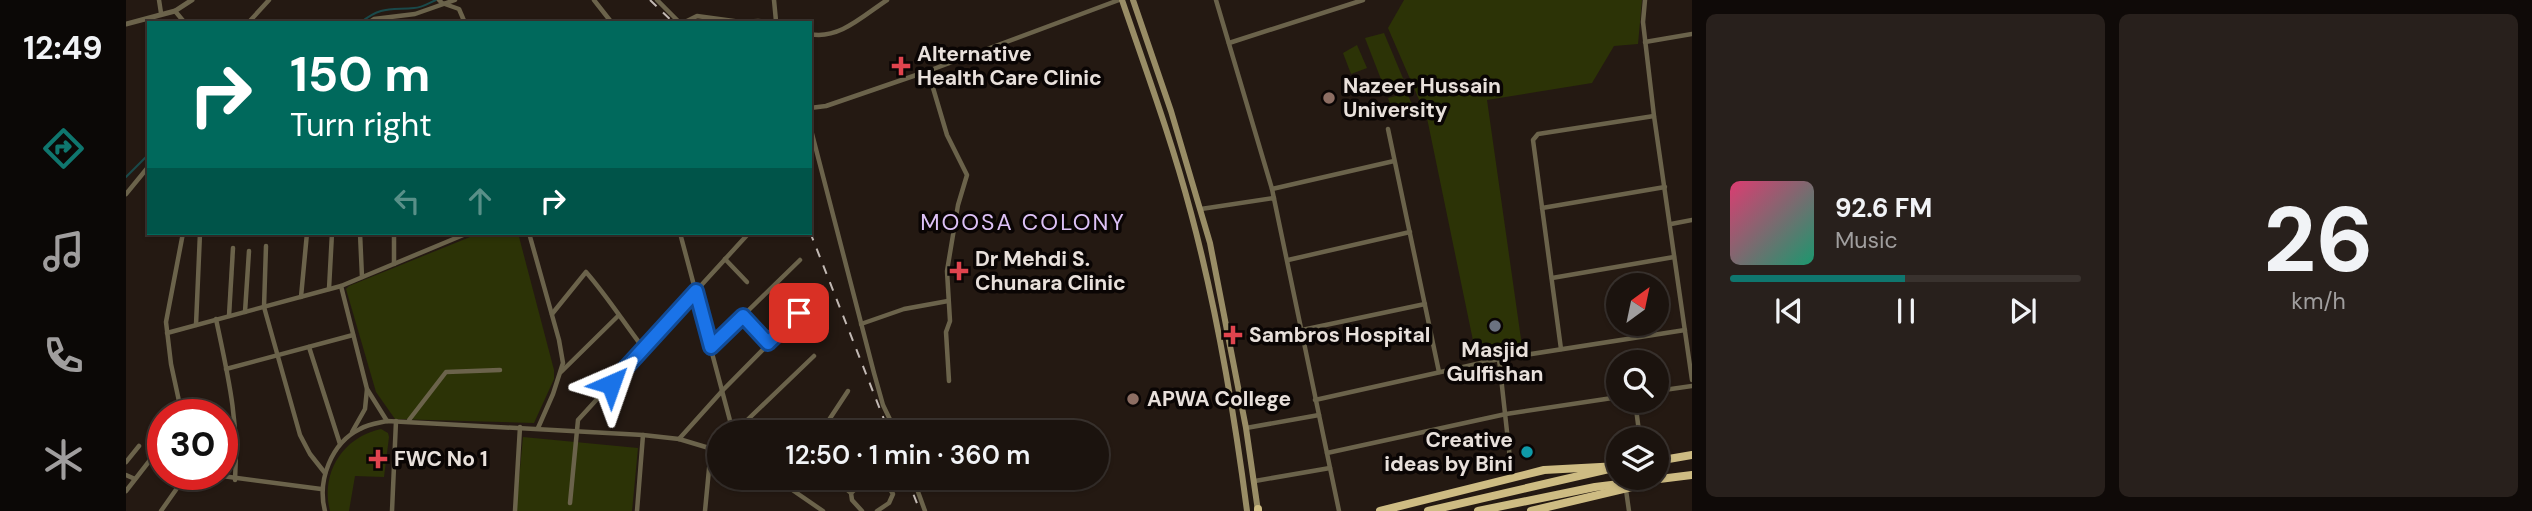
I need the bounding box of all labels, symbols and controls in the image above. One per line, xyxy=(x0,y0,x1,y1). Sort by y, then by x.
text: 12:49 xyxy=(23,27,103,69)
place label: Alternative Health Care Clinic xyxy=(917,40,1102,92)
text: 150 m xyxy=(290,42,430,106)
icon: right xyxy=(175,49,266,140)
marker: Alternative Health Care Clinic xyxy=(891,56,911,76)
place label: Nazeer Hussain University xyxy=(1343,72,1501,124)
marker: Nazeer Hussain University xyxy=(1321,90,1337,106)
text: Turn right xyxy=(290,104,432,146)
icon: directions xyxy=(39,124,88,173)
text: 26 xyxy=(2263,181,2374,299)
icon: left xyxy=(388,182,426,220)
icon: ahead xyxy=(461,182,499,220)
icon: right xyxy=(534,182,572,220)
text: 92.6 FM xyxy=(1835,191,1932,225)
district label: MOOSA COLONY xyxy=(920,207,1126,237)
text: Music xyxy=(1835,225,1898,255)
icon: music xyxy=(39,227,88,276)
place label: Dr Mehdi S. Chunara Clinic xyxy=(975,245,1126,297)
marker: Dr Mehdi S. Chunara Clinic xyxy=(949,261,969,281)
north arrow xyxy=(1606,273,1670,336)
map controls xyxy=(1606,273,1669,490)
pin xyxy=(769,283,829,343)
text: km/h xyxy=(2291,286,2346,316)
icon: previous xyxy=(1770,292,1808,330)
icon: pause xyxy=(1887,292,1925,330)
icon: next xyxy=(2004,292,2042,330)
icon: arrive xyxy=(780,294,818,332)
marker: Masjid Gulfishan xyxy=(1487,318,1503,334)
place label: Sambros Hospital xyxy=(1249,321,1430,349)
marker: Sambros Hospital xyxy=(1223,325,1243,345)
icon: phone xyxy=(39,331,88,380)
place label: Masjid Gulfishan xyxy=(1446,336,1544,388)
position arrow xyxy=(574,347,648,421)
button: search xyxy=(1606,350,1669,413)
place label: APWA College xyxy=(1147,385,1291,413)
marker: APWA College xyxy=(1125,391,1141,407)
speed limit sign: 30 xyxy=(147,399,238,490)
place label: Creative ideas by Bini xyxy=(1384,426,1513,478)
button: layers xyxy=(1606,427,1669,490)
icon: climate xyxy=(39,435,88,484)
text: 12:50 · 1 min · 360 m xyxy=(786,438,1030,472)
marker: Creative ideas by Bini xyxy=(1519,444,1535,460)
place label: FWC No 1 xyxy=(394,445,488,473)
marker: FWC No 1 xyxy=(368,449,388,469)

